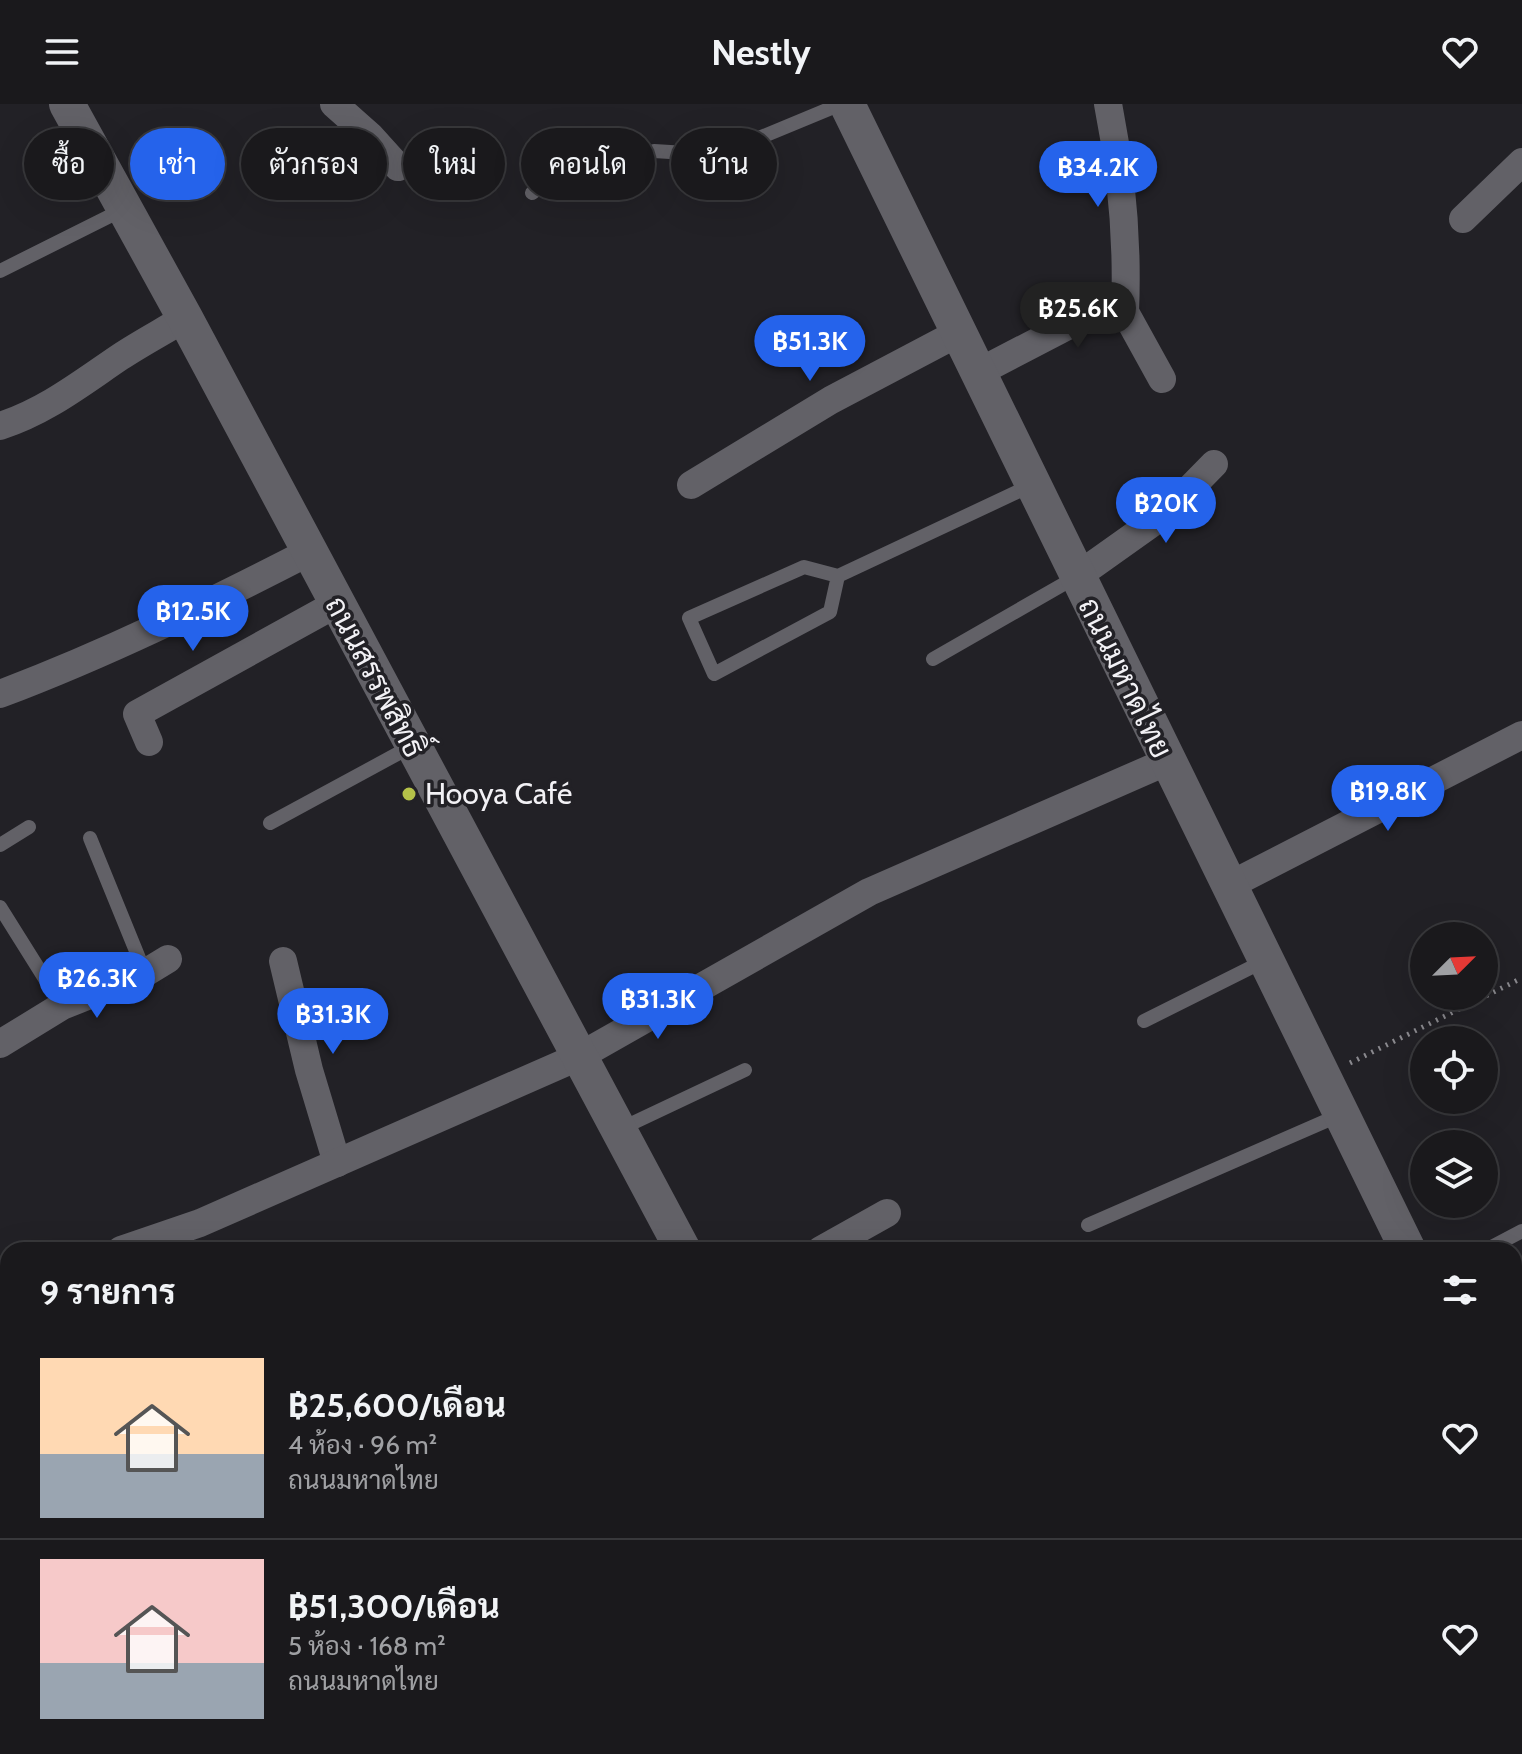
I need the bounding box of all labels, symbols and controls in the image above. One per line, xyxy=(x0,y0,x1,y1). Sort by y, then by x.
icon: menu xyxy=(40,30,84,74)
text: Nestly xyxy=(711,30,811,74)
icon: heart xyxy=(1438,30,1482,74)
chip: ซื้อ xyxy=(24,128,114,200)
chip: เช่า xyxy=(130,128,225,200)
chip: ตัวกรอง xyxy=(241,128,387,200)
chip: ใหม่ xyxy=(403,128,505,200)
chip: คอนโด xyxy=(521,128,655,200)
chip: บ้าน xyxy=(671,128,777,200)
pin: ฿34.2K xyxy=(1033,141,1163,209)
text: ฿34.2K xyxy=(1057,151,1139,183)
pin: ฿25.6K xyxy=(1013,282,1143,350)
text: ฿25.6K xyxy=(1038,292,1118,324)
pin: ฿51.3K xyxy=(745,315,875,383)
text: ฿51.3K xyxy=(772,325,848,357)
pin: ฿20K xyxy=(1119,477,1213,545)
text: ฿20K xyxy=(1134,487,1198,519)
pin: ฿12.5K xyxy=(128,585,258,653)
street label: ถนนสรรพสิทธิ์ xyxy=(318,586,440,764)
street label: ถนนมหาดไทย xyxy=(1071,591,1181,764)
text: ฿12.5K xyxy=(155,595,231,627)
pin: ฿19.8K xyxy=(1323,765,1453,833)
place label: Hooya Café xyxy=(425,775,572,812)
text: ฿19.8K xyxy=(1349,775,1427,807)
marker: Hooya Café xyxy=(400,785,418,803)
north arrow xyxy=(1410,922,1498,1010)
map controls xyxy=(1410,922,1498,1218)
pin: ฿26.3K xyxy=(32,952,162,1020)
text: ฿26.3K xyxy=(57,962,137,994)
pin: ฿31.3K xyxy=(593,973,723,1041)
text: ฿31.3K xyxy=(620,983,696,1015)
pin: ฿31.3K xyxy=(268,988,398,1056)
text: ฿31.3K xyxy=(295,998,371,1030)
button: locate xyxy=(1410,1026,1498,1114)
button: layers xyxy=(1410,1130,1498,1218)
icon: filters xyxy=(1438,1268,1482,1312)
text: 9 รายการ xyxy=(40,1271,176,1313)
text: ฿25,600/เดือน xyxy=(288,1384,506,1426)
icon: home xyxy=(104,1390,200,1486)
icon: heart xyxy=(1438,1416,1482,1460)
text: 4 ห้อง · 96 m² xyxy=(288,1429,437,1461)
text: ถนนมหาดไทย xyxy=(288,1464,439,1496)
text: ฿51,300/เดือน xyxy=(288,1585,500,1627)
icon: home xyxy=(104,1591,200,1687)
icon: heart xyxy=(1438,1617,1482,1661)
text: 5 ห้อง · 168 m² xyxy=(288,1630,446,1662)
text: ถนนมหาดไทย xyxy=(288,1665,439,1697)

